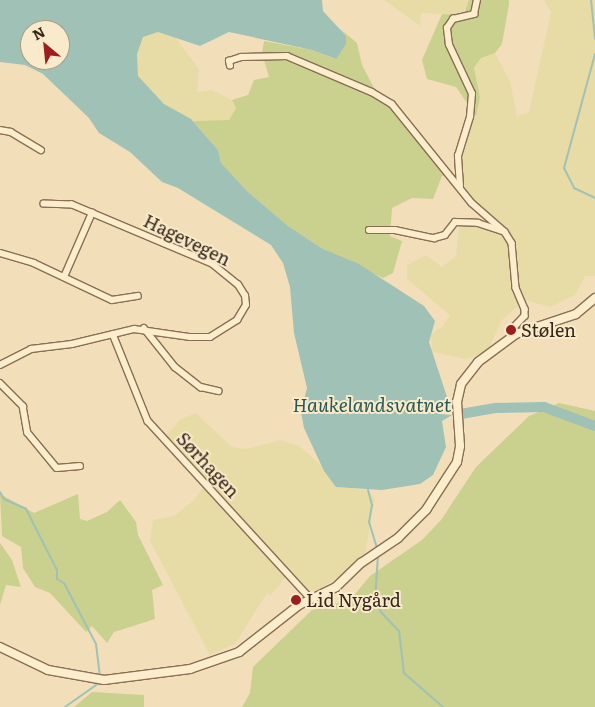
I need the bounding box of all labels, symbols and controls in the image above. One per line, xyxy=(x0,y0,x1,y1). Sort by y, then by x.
north arrow xyxy=(20,20,70,70)
text: N xyxy=(29,21,48,44)
street label: Hagevegen xyxy=(140,210,234,270)
place label: Stølen xyxy=(521,319,576,341)
marker: Stølen xyxy=(505,324,517,336)
water label: Haukelandsvatnet xyxy=(293,394,451,416)
street label: Sørhagen xyxy=(172,428,244,502)
place label: Lid Nygård xyxy=(306,589,401,611)
marker: Lid Nygård xyxy=(290,594,302,606)

